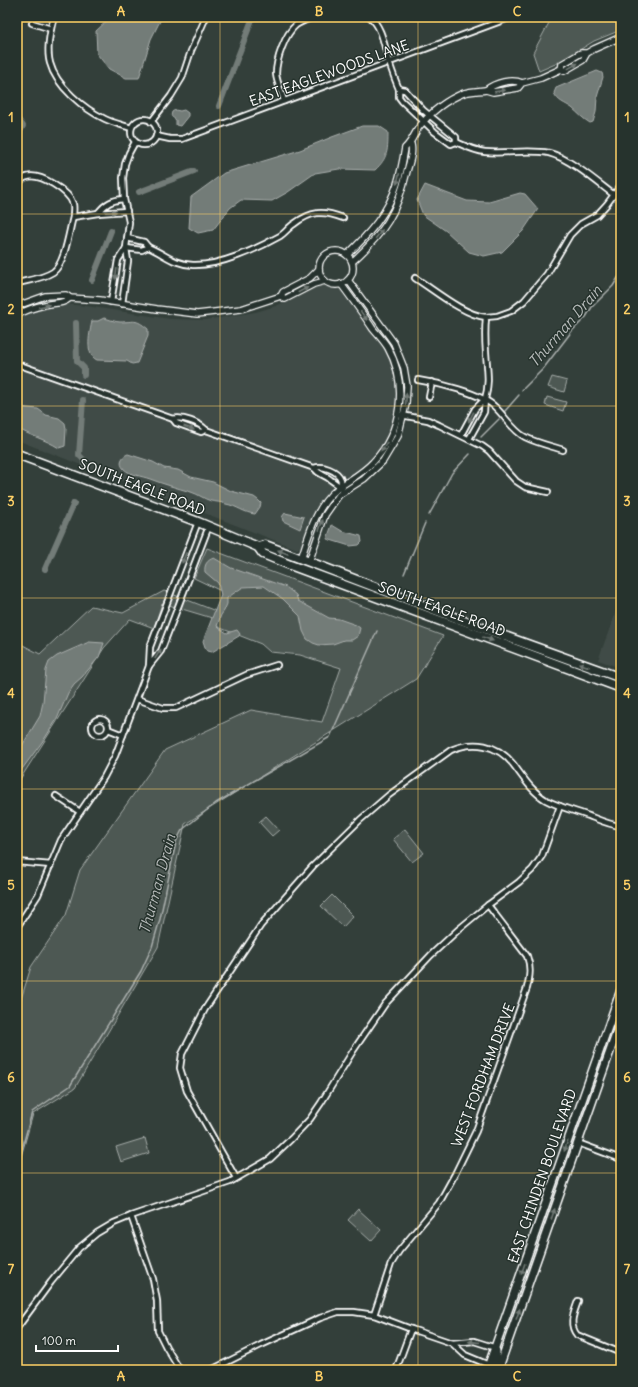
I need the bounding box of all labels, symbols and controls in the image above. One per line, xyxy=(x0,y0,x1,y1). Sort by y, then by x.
text: A xyxy=(117,3,126,20)
text: B xyxy=(315,3,324,20)
text: C xyxy=(513,3,522,20)
street label: EAST EAGLEWOODS LANE xyxy=(247,36,411,110)
one-way arrow xyxy=(567,63,579,69)
one-way arrow xyxy=(494,88,506,94)
text: 1 xyxy=(8,109,14,126)
text: 1 xyxy=(624,109,630,126)
one-way arrow xyxy=(395,173,401,185)
one-way arrow xyxy=(105,209,117,216)
one-way arrow xyxy=(375,228,384,239)
one-way arrow xyxy=(113,267,119,280)
water label: Thurman Drain xyxy=(524,281,606,371)
one-way arrow xyxy=(297,287,309,293)
text: 2 xyxy=(7,301,15,318)
text: 2 xyxy=(623,301,631,318)
one-way arrow xyxy=(37,302,50,308)
one-way arrow xyxy=(360,310,368,321)
one-way arrow xyxy=(403,393,410,405)
one-way arrow xyxy=(467,411,474,423)
one-way arrow xyxy=(183,425,195,431)
one-way arrow xyxy=(380,442,388,452)
street label: SOUTH EAGLE ROAD xyxy=(76,455,208,519)
text: 3 xyxy=(7,493,15,510)
text: 3 xyxy=(623,493,631,510)
one-way arrow xyxy=(318,518,324,530)
one-way arrow xyxy=(277,548,289,554)
one-way arrow xyxy=(181,553,187,565)
street label: SOUTH EAGLE ROAD xyxy=(376,578,508,640)
one-way arrow xyxy=(482,637,494,643)
one-way arrow xyxy=(154,649,162,659)
one-way arrow xyxy=(578,661,590,667)
text: 4 xyxy=(7,685,15,702)
text: 4 xyxy=(623,685,631,702)
water label: Thurman Drain xyxy=(135,832,180,936)
text: 5 xyxy=(7,877,15,894)
text: 5 xyxy=(623,877,631,894)
street label: WEST FORDHAM DRIVE xyxy=(447,1001,519,1149)
text: 6 xyxy=(7,1069,15,1086)
text: 6 xyxy=(623,1069,631,1086)
street label: EAST CHINDEN BOULEVARD xyxy=(504,1086,580,1266)
one-way arrow xyxy=(563,1140,569,1152)
one-way arrow xyxy=(550,1207,556,1219)
text: 7 xyxy=(8,1261,15,1278)
text: 7 xyxy=(624,1261,631,1278)
one-way arrow xyxy=(520,1263,526,1275)
one-way arrow xyxy=(515,1308,521,1320)
scale bar xyxy=(36,1327,118,1353)
text: 100 m xyxy=(42,1333,76,1348)
one-way arrow xyxy=(468,1339,480,1346)
text: A xyxy=(117,1368,126,1385)
text: B xyxy=(315,1368,324,1385)
text: C xyxy=(513,1368,522,1385)

